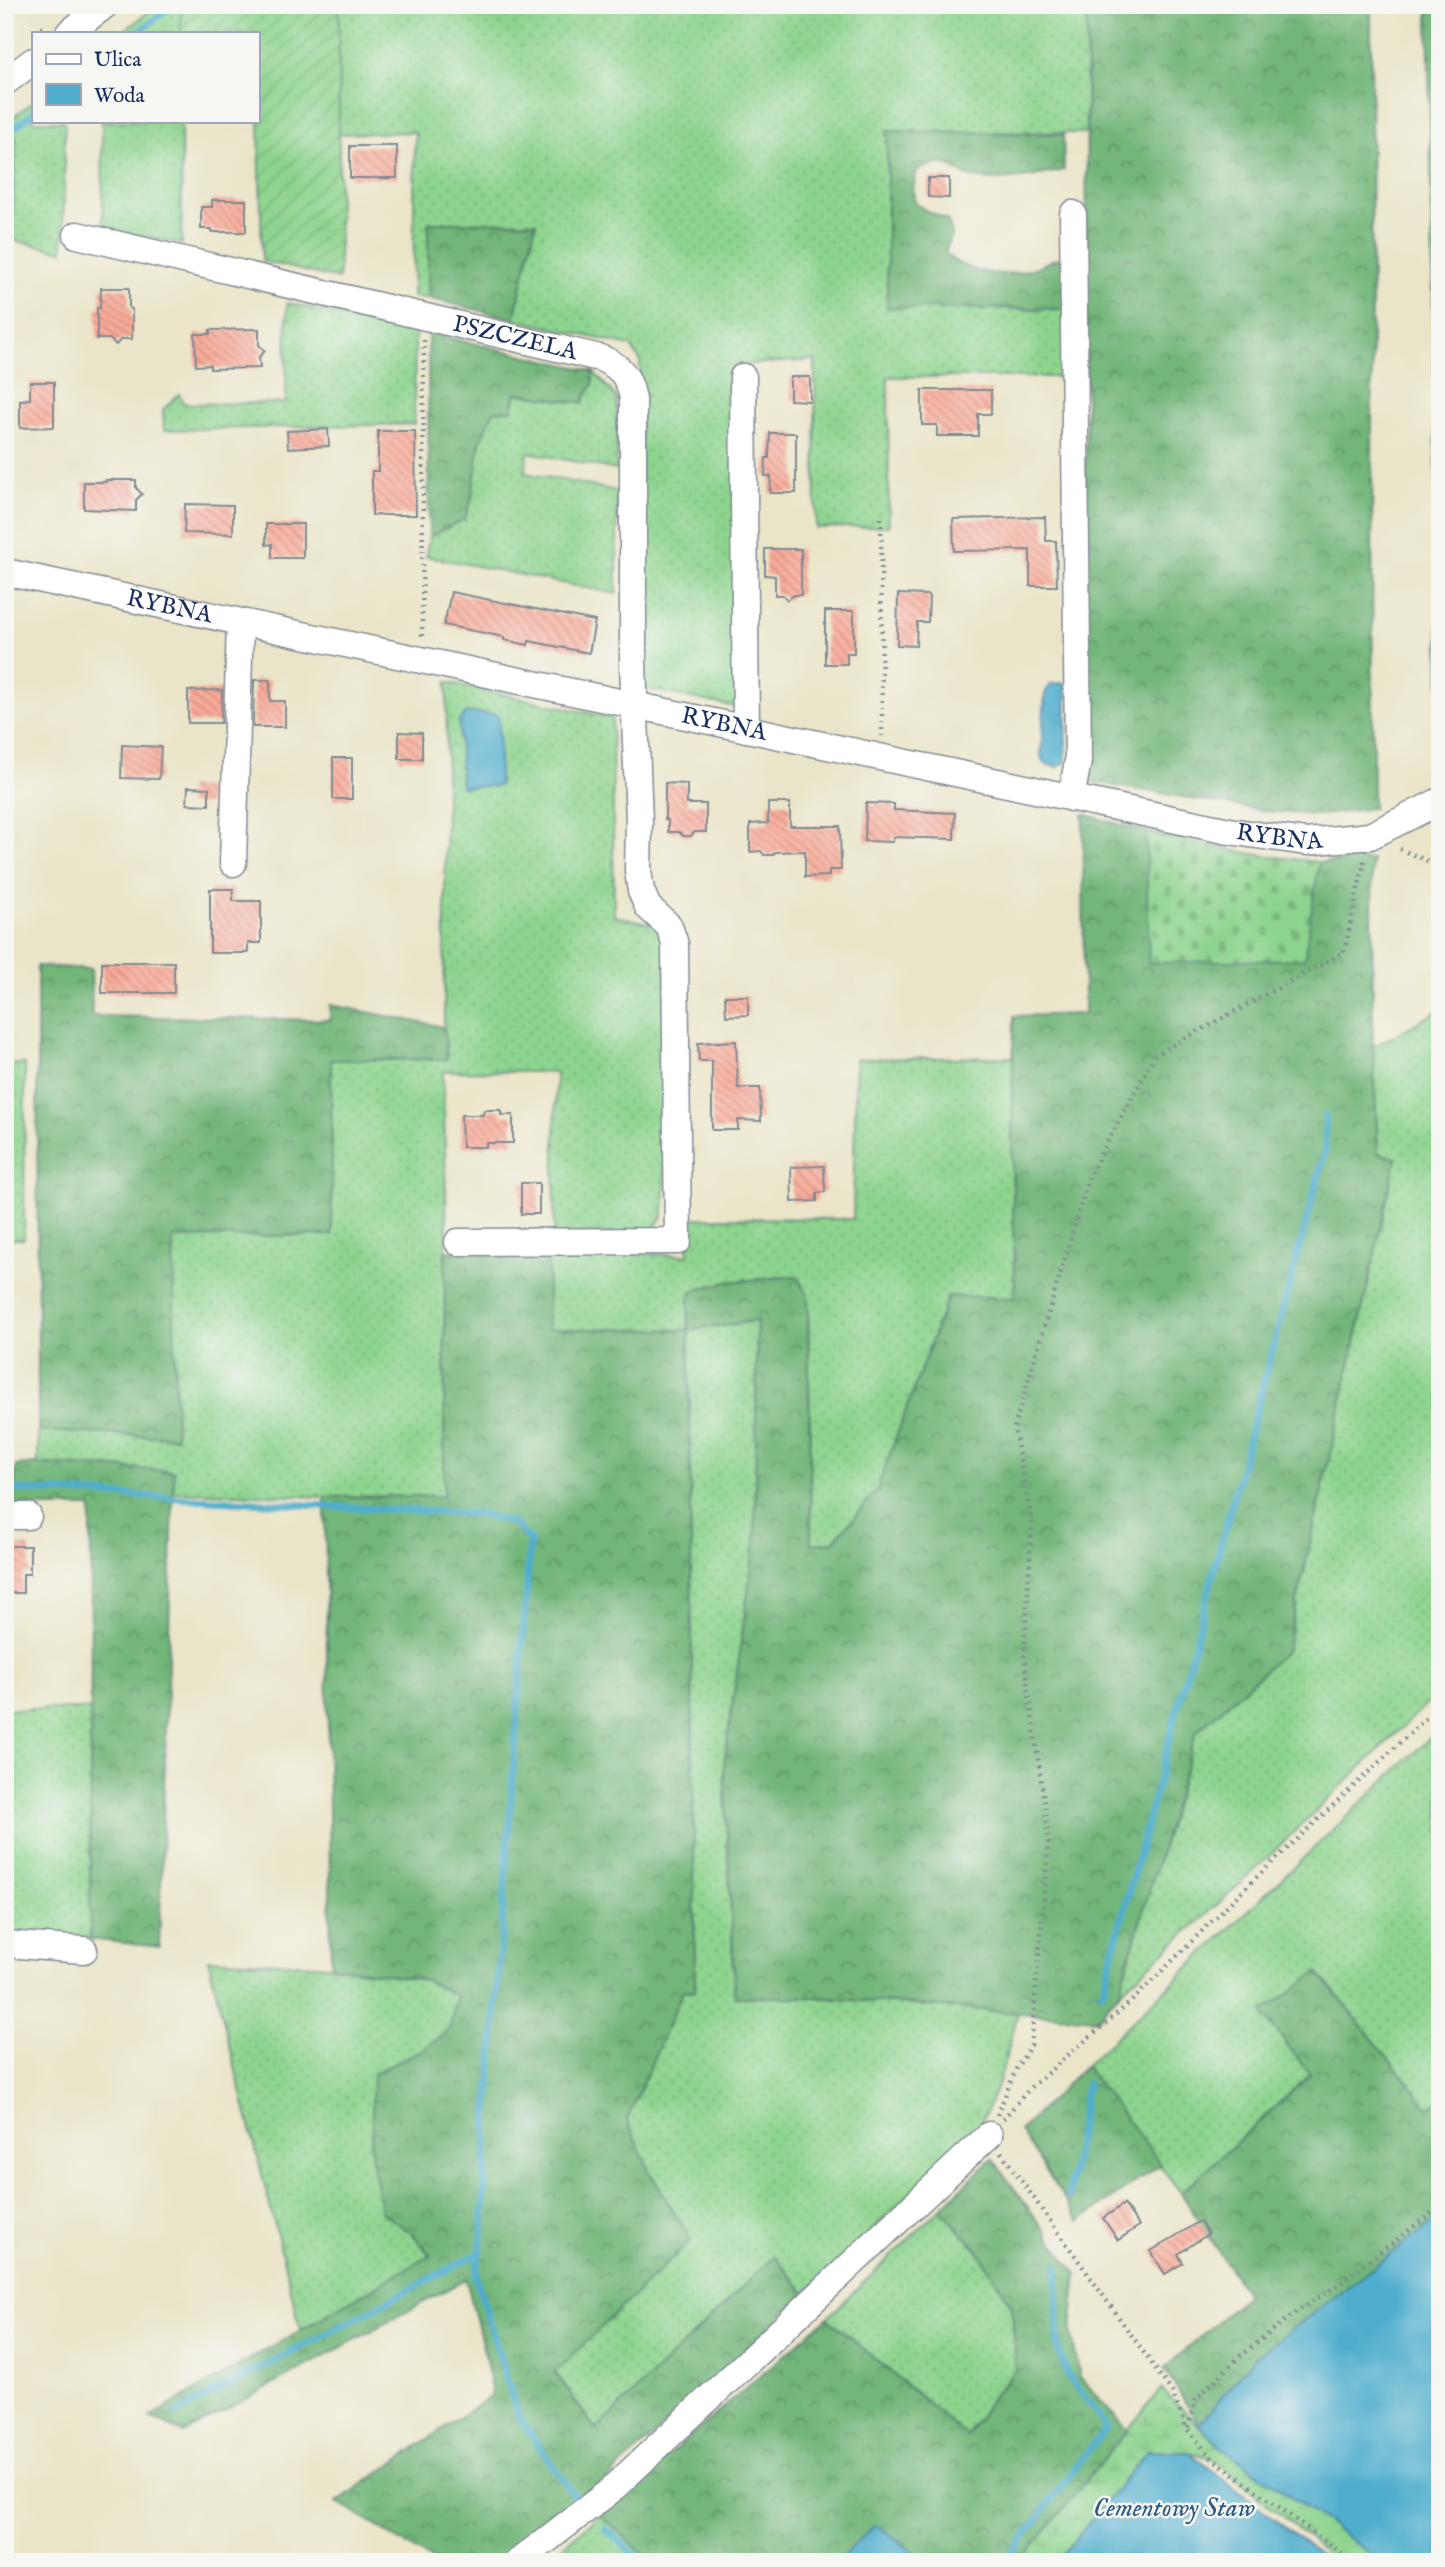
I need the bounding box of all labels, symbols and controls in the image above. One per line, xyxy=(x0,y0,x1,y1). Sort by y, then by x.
legend xyxy=(32,32,259,122)
text: Ulica xyxy=(94,47,142,74)
text: Woda xyxy=(94,83,145,110)
street label: PSZCZELA xyxy=(450,308,581,368)
street label: RYBNA xyxy=(124,583,216,631)
street label: RYBNA xyxy=(678,700,771,748)
street label: RYBNA xyxy=(1234,817,1325,857)
water label: Cementowy Staw xyxy=(1093,2492,1255,2525)

